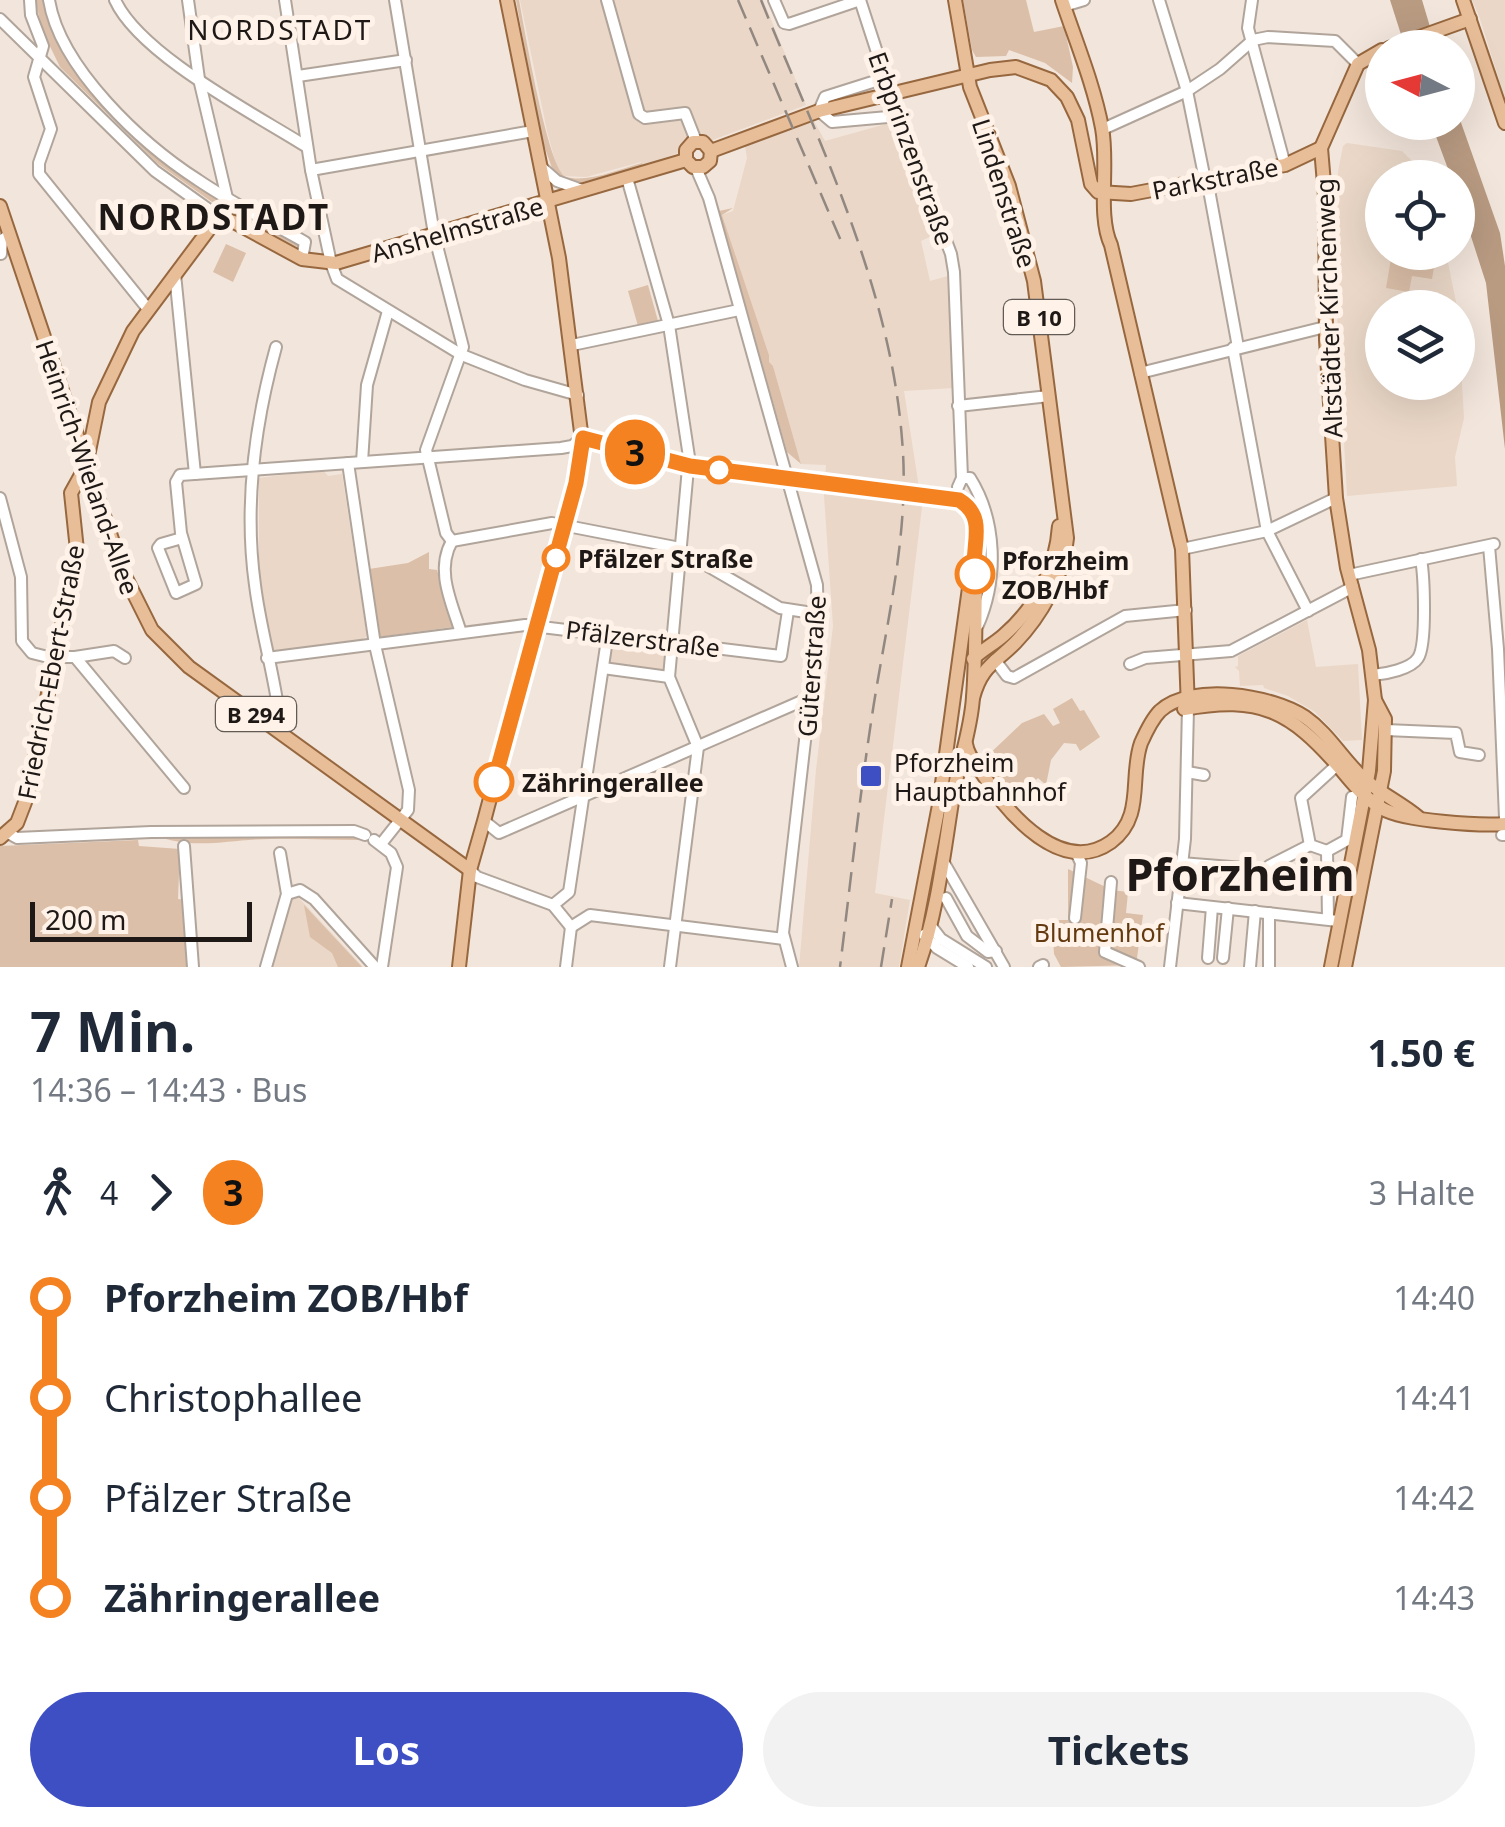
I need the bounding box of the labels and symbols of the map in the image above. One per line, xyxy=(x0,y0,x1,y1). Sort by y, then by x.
district label: NORDSTADT xyxy=(187,10,373,48)
north arrow xyxy=(1365,30,1475,140)
street label: Erbprinzenstraße xyxy=(861,47,963,249)
street label: Lindenstraße xyxy=(965,114,1045,272)
street label: Parkstraße xyxy=(1149,149,1281,207)
street label: Altstädter Kirchenweg xyxy=(1306,178,1350,438)
street label: Anshelmstraße xyxy=(367,188,547,270)
district label: NORDSTADT xyxy=(97,193,331,240)
road number: B 10 xyxy=(1004,300,1074,334)
street label: Heinrich-Wieland-Allee xyxy=(28,335,148,599)
line badge: 3 xyxy=(602,420,668,484)
unlabelled marker xyxy=(706,457,732,483)
place label: Pfälzer Straße xyxy=(578,541,753,575)
street label: Friedrich-Ebert-Straße xyxy=(9,542,91,802)
place label: Pforzheim ZOB/Hbf xyxy=(1002,543,1129,606)
marker: Pfälzer Straße xyxy=(543,545,569,571)
marker: Pforzheim ZOB/Hbf xyxy=(956,555,994,593)
street label: Güterstraße xyxy=(789,594,833,738)
street label: Pfälzerstraße xyxy=(564,612,722,664)
road number: B 294 xyxy=(216,697,296,731)
place label: Pforzheim Hauptbahnhof xyxy=(894,745,1067,808)
marker: Zähringerallee xyxy=(475,763,513,801)
marker: Pforzheim Hauptbahnhof xyxy=(858,763,884,789)
place label: Zähringerallee xyxy=(522,765,704,799)
district label: Pforzheim xyxy=(1125,843,1355,904)
scale bar xyxy=(30,897,252,941)
park label: Blumenhof xyxy=(1034,915,1166,949)

